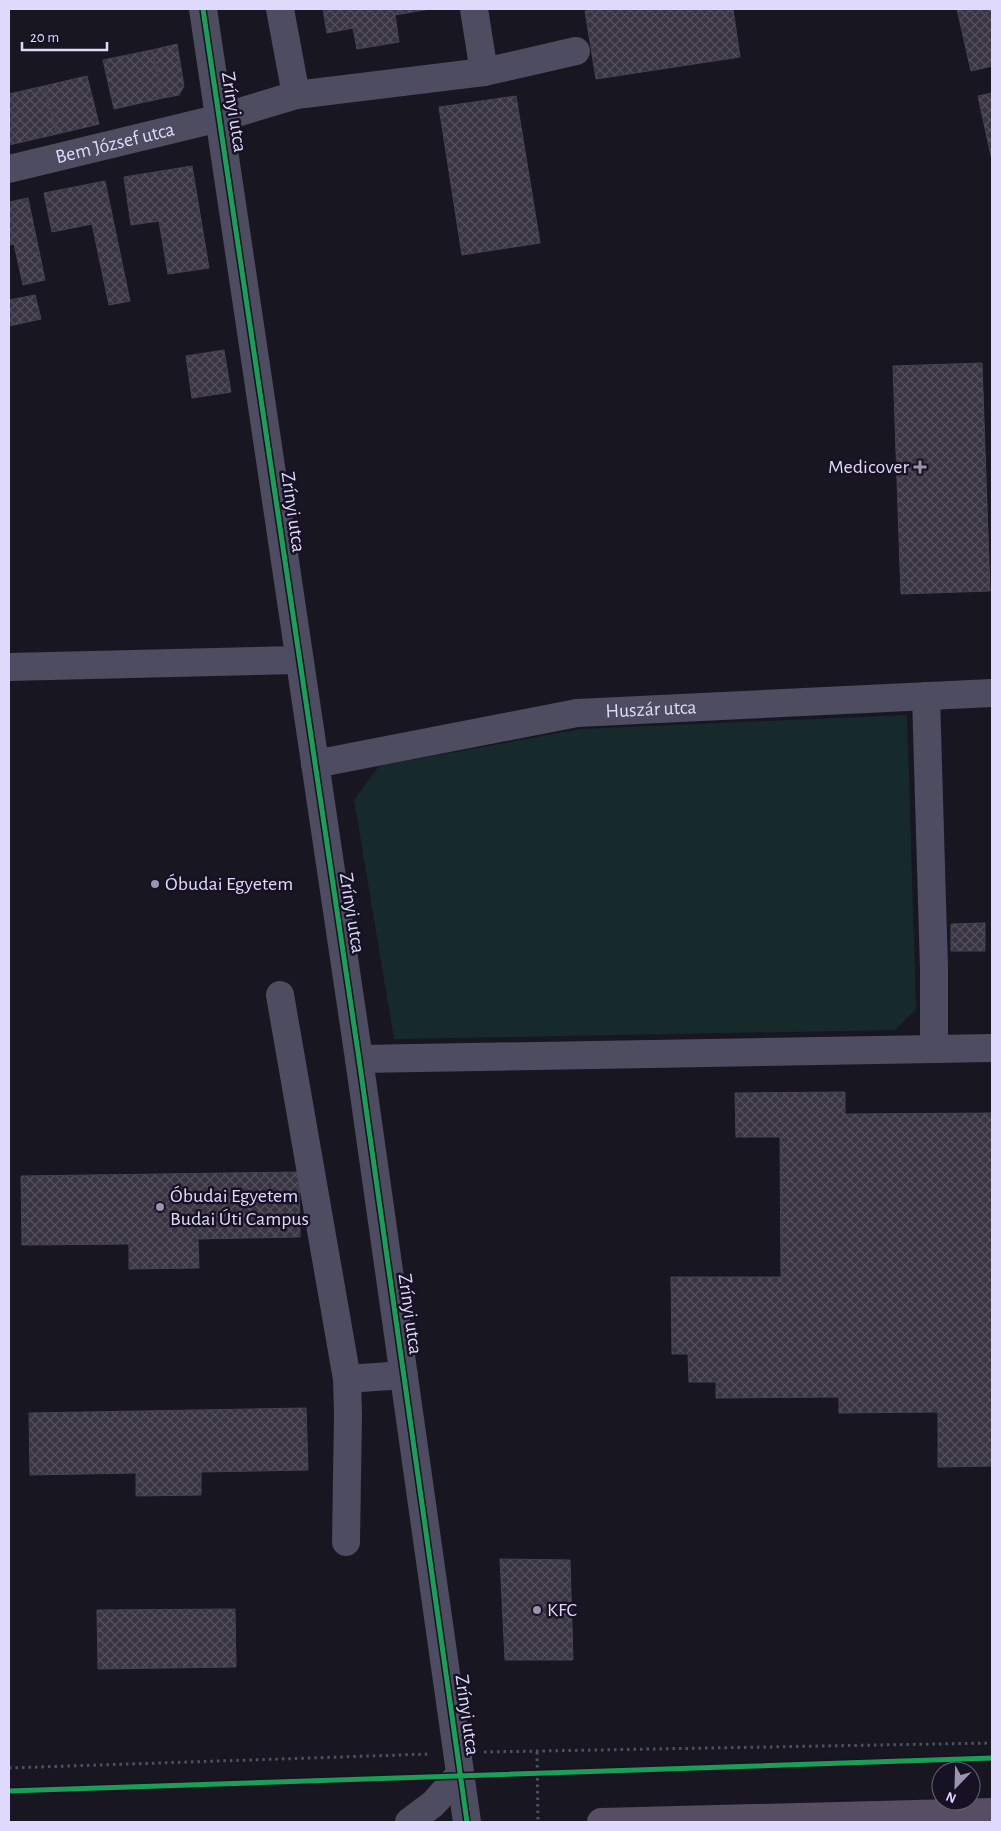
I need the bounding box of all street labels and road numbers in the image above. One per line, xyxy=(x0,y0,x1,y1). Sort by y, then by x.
street label: Zrínyi utca xyxy=(218,70,250,154)
street label: Bem József utca xyxy=(53,119,176,167)
street label: Zrínyi utca xyxy=(277,470,309,554)
street label: Huszár utca xyxy=(605,697,697,722)
street label: Zrínyi utca xyxy=(336,871,368,955)
street label: Zrínyi utca xyxy=(394,1272,426,1356)
street label: Zrínyi utca xyxy=(451,1673,483,1757)

